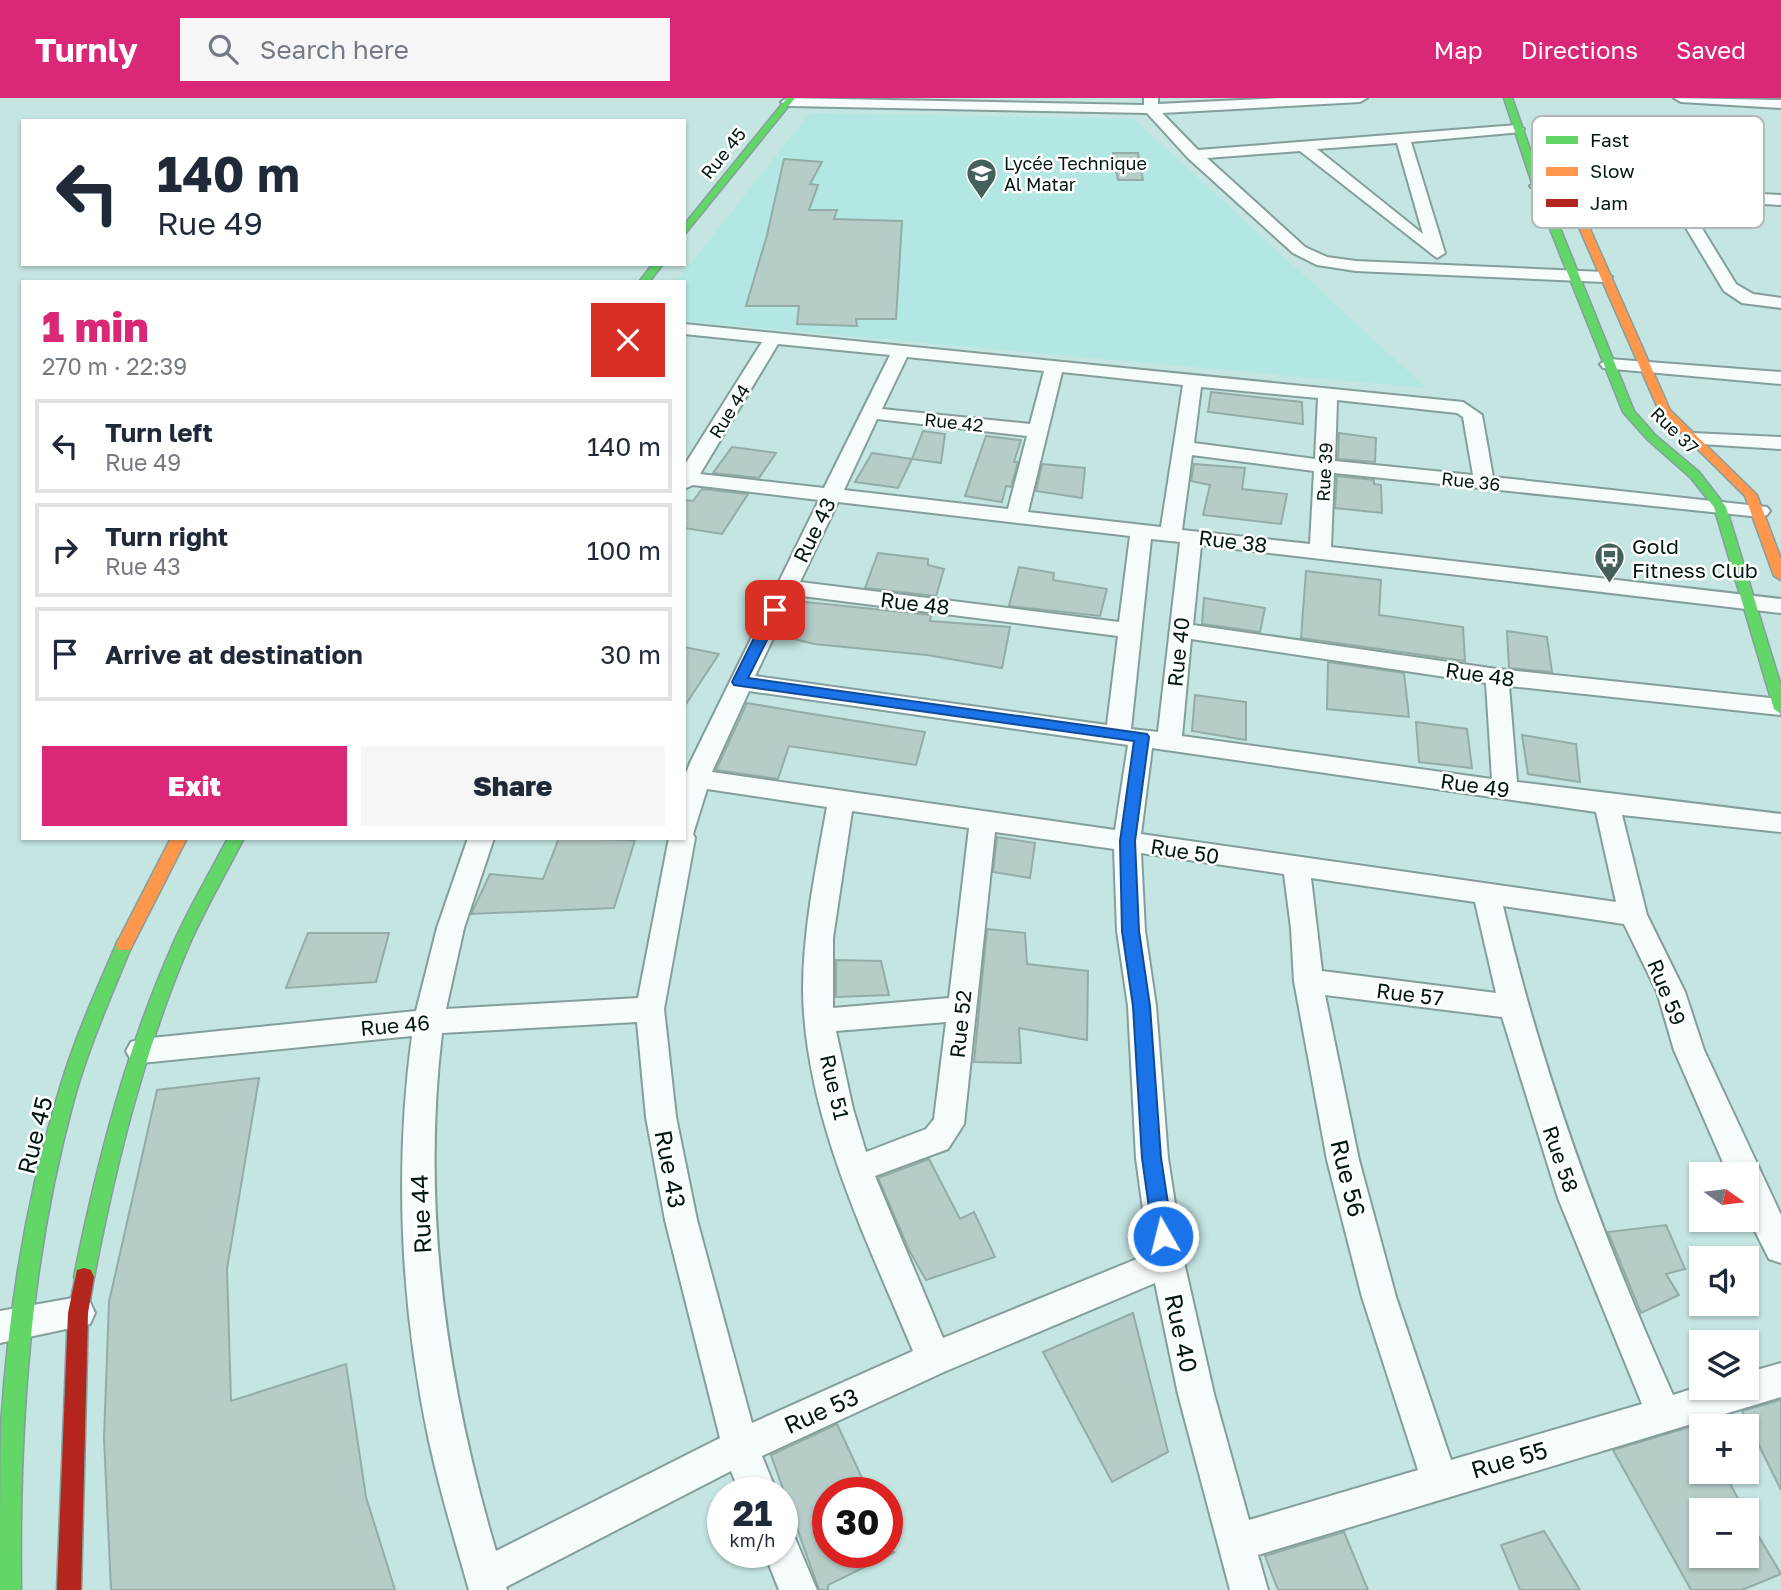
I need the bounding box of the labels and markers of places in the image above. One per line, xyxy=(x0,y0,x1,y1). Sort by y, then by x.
place label: Lycée Technique Al Matar xyxy=(1004,152,1147,195)
school or university icon: Lycée Technique Al Matar xyxy=(964,156,998,200)
place label: Gold Fitness Club xyxy=(1632,533,1758,583)
bus stop icon: Gold Fitness Club xyxy=(1592,541,1626,585)
pin xyxy=(745,580,805,640)

